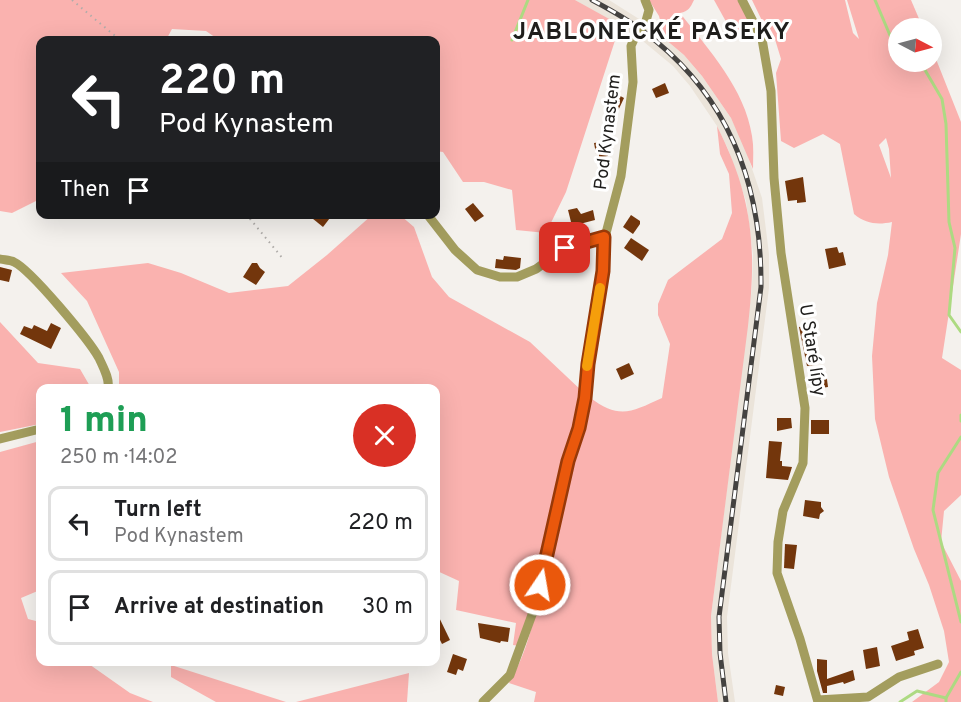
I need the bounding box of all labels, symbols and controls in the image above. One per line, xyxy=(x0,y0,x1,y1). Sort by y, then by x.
district label: JABLONECKÉ PASEKY xyxy=(513,16,791,48)
north arrow xyxy=(888,18,942,72)
map controls xyxy=(888,18,942,72)
text: 220 m xyxy=(159,56,285,109)
icon: left xyxy=(60,60,138,138)
street label: Pod Kynastem xyxy=(590,73,627,191)
text: Pod Kynastem xyxy=(159,108,334,142)
icon: arrive xyxy=(122,174,155,207)
text: Then xyxy=(60,177,110,204)
pin xyxy=(539,222,590,273)
icon: arrive xyxy=(548,231,581,264)
street label: U Staré lípy xyxy=(793,303,830,398)
text: 1 min xyxy=(60,399,148,445)
button: close xyxy=(353,404,416,467)
text: 250 m · 14:02 xyxy=(60,445,178,471)
text: Turn left xyxy=(114,497,202,524)
icon: left xyxy=(63,507,96,540)
text: 220 m xyxy=(348,510,413,537)
text: Pod Kynastem xyxy=(114,524,244,550)
position arrow xyxy=(508,553,572,617)
icon: arrive xyxy=(63,591,96,624)
text: Arrive at destination xyxy=(114,594,324,621)
text: 30 m xyxy=(362,594,413,621)

